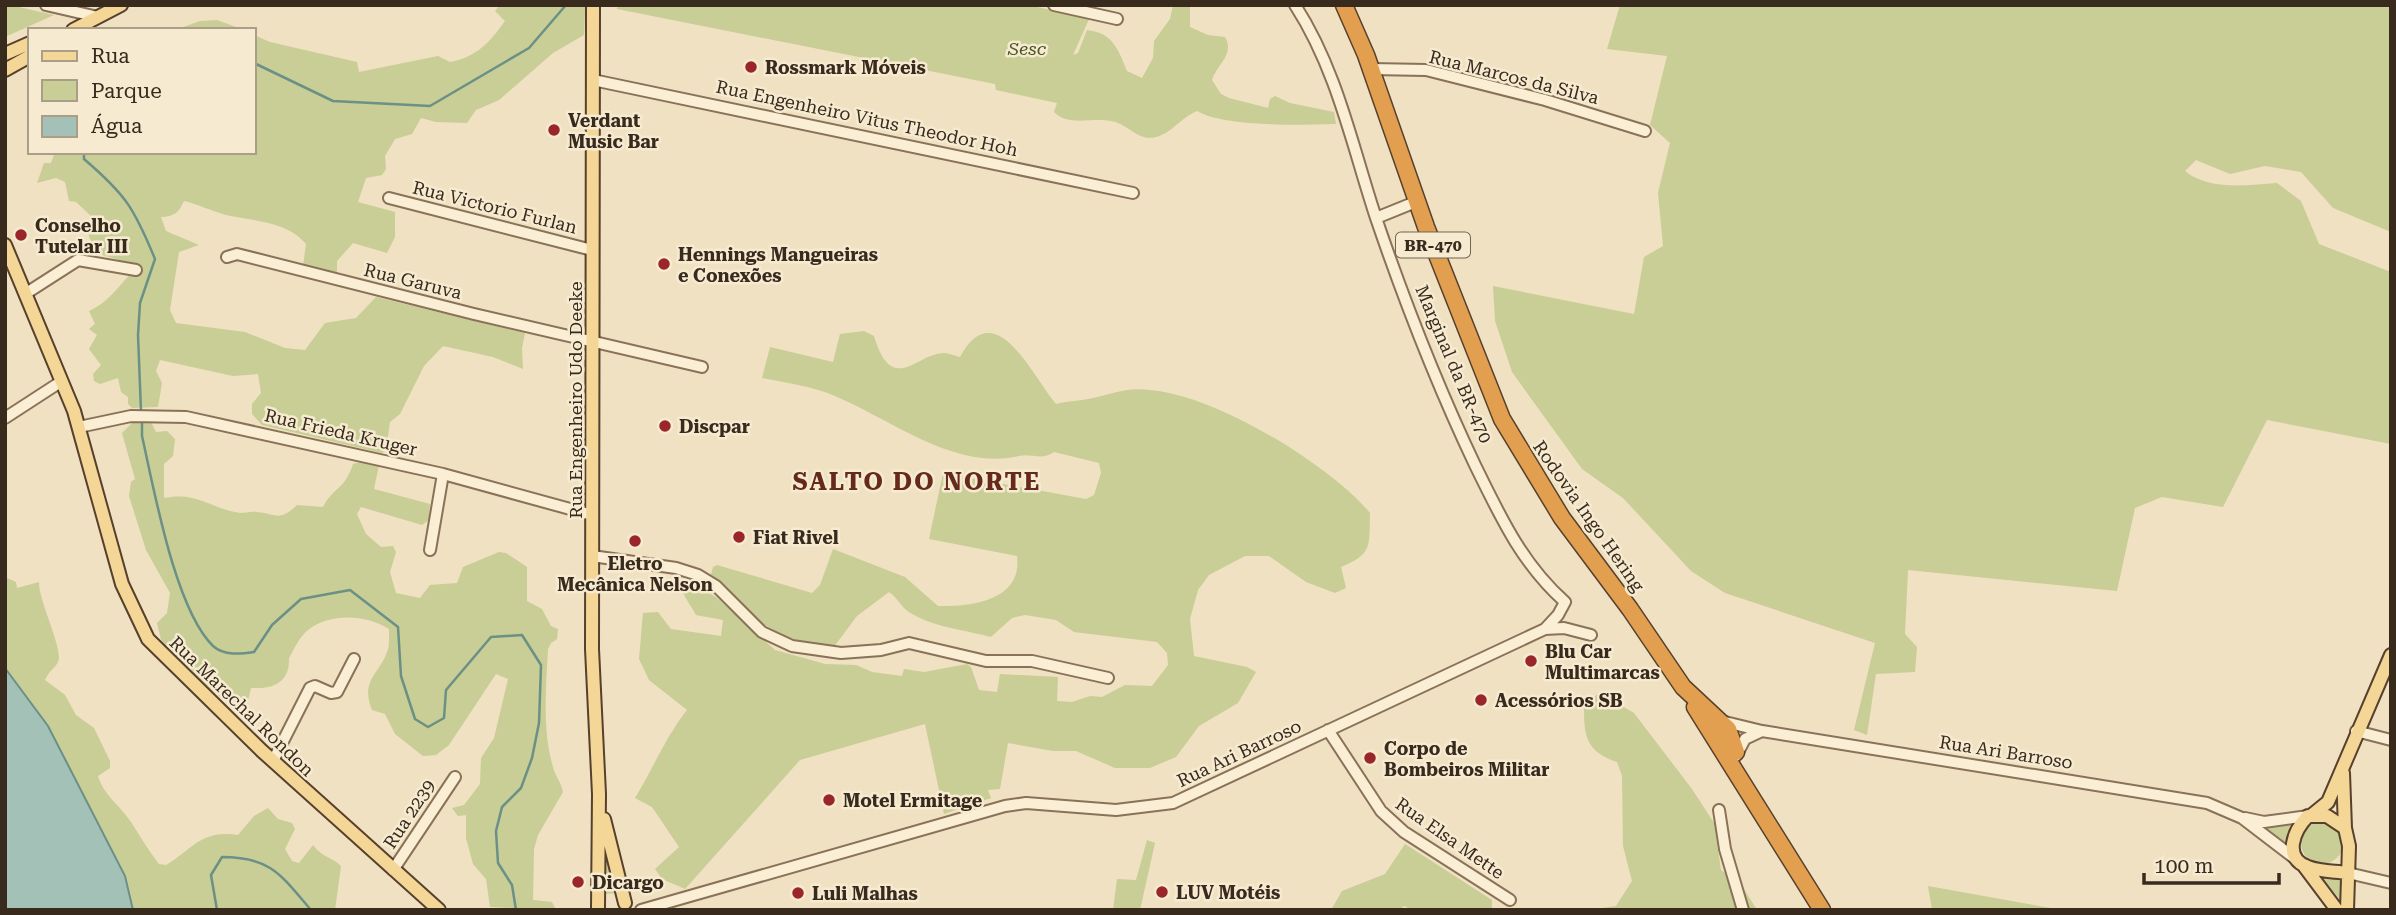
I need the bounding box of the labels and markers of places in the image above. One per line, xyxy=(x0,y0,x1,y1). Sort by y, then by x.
place label: Rossmark Móveis xyxy=(765,57,926,78)
marker: Rossmark Móveis xyxy=(743,59,759,75)
place label: Verdant Music Bar xyxy=(568,110,659,152)
marker: Verdant Music Bar xyxy=(546,122,562,138)
place label: Conselho Tutelar III xyxy=(35,215,128,257)
marker: Conselho Tutelar III xyxy=(13,227,29,243)
place label: Hennings Mangueiras e Conexões xyxy=(678,244,878,286)
marker: Hennings Mangueiras e Conexões xyxy=(656,256,672,272)
place label: Discpar xyxy=(679,416,750,437)
marker: Discpar xyxy=(657,418,673,434)
place label: Fiat Rivel xyxy=(753,527,839,548)
marker: Fiat Rivel xyxy=(731,529,747,545)
marker: Eletro Mecânica Nelson xyxy=(627,533,643,549)
place label: Eletro Mecânica Nelson xyxy=(557,553,713,595)
place label: Blu Car Multimarcas xyxy=(1545,641,1660,683)
marker: Blu Car Multimarcas xyxy=(1523,653,1539,669)
place label: Acessórios SB xyxy=(1495,690,1623,711)
marker: Acessórios SB xyxy=(1473,692,1489,708)
place label: Corpo de Bombeiros Militar xyxy=(1384,738,1549,780)
marker: Corpo de Bombeiros Militar xyxy=(1362,750,1378,766)
place label: Motel Ermitage xyxy=(843,790,983,811)
marker: Motel Ermitage xyxy=(821,792,837,808)
place label: Dicargo xyxy=(592,872,664,893)
marker: Dicargo xyxy=(570,874,586,890)
place label: LUV Motéis xyxy=(1176,882,1280,903)
place label: Luli Malhas xyxy=(812,883,918,904)
marker: LUV Motéis xyxy=(1154,884,1170,900)
marker: Luli Malhas xyxy=(790,885,806,901)

